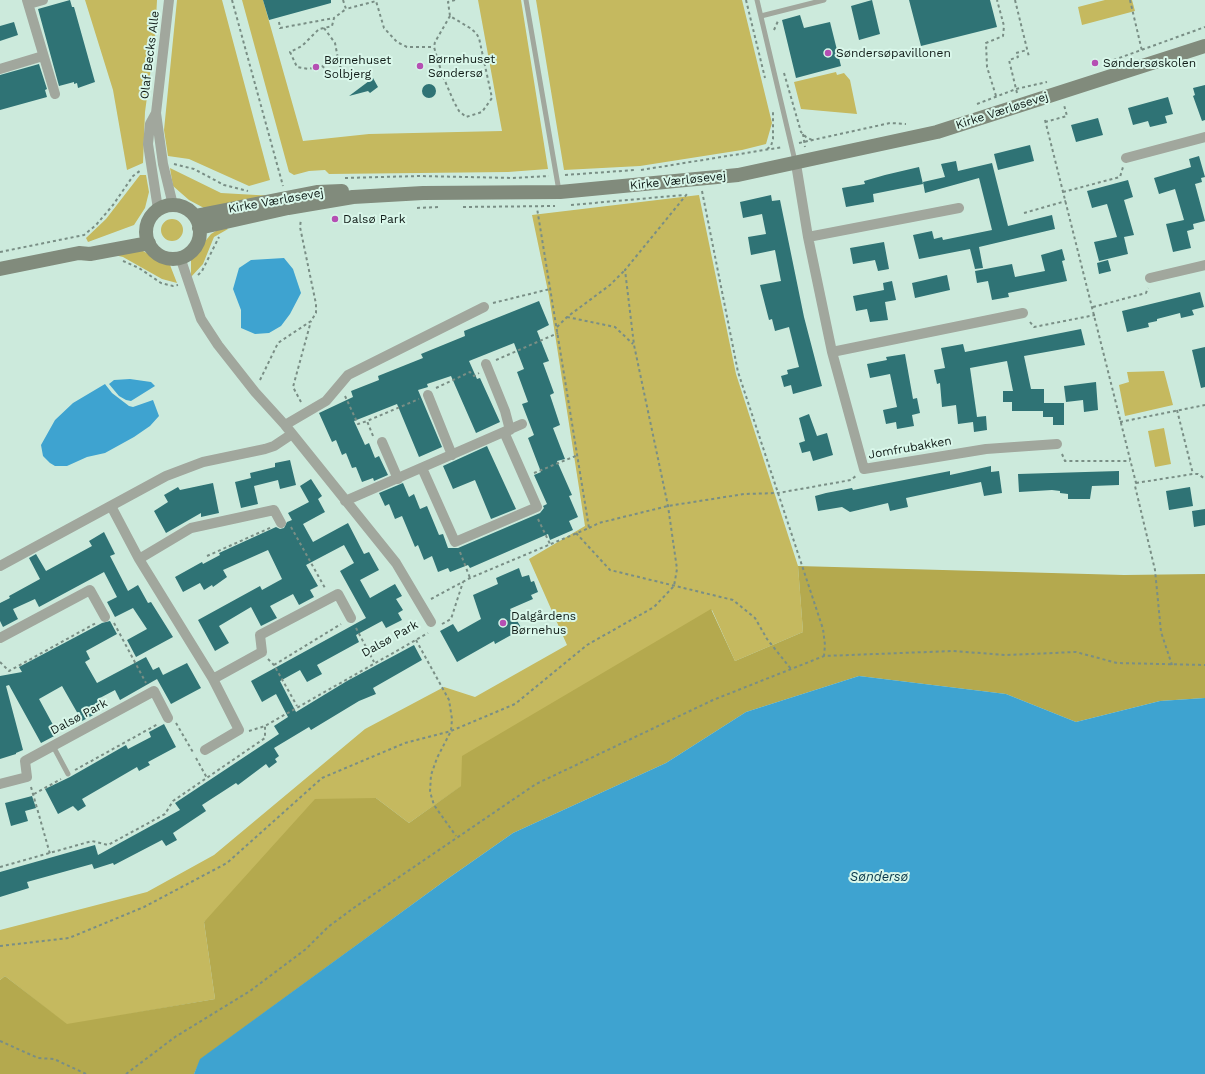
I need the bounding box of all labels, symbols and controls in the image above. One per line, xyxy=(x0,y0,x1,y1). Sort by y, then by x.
street label: Olaf Becks Alle xyxy=(137,10,163,100)
place label: Søndersøpavillonen xyxy=(836,46,951,60)
marker: Søndersøpavillonen xyxy=(823,48,833,58)
place label: Børnehuset Søndersø xyxy=(428,52,495,80)
place label: Børnehuset Solbjerg xyxy=(324,53,391,81)
place label: Søndersøskolen xyxy=(1103,56,1196,70)
marker: Søndersøskolen xyxy=(1090,58,1100,68)
marker: Børnehuset Søndersø xyxy=(415,61,425,71)
marker: Børnehuset Solbjerg xyxy=(311,62,321,72)
street label: Kirke Værløsevej xyxy=(954,89,1050,133)
street label: Kirke Værløsevej xyxy=(629,169,727,193)
street label: Kirke Værløsevej xyxy=(227,186,325,216)
place label: Dalsø Park xyxy=(343,212,406,226)
marker: Dalsø Park xyxy=(330,214,340,224)
street label: Jomfrubakken xyxy=(867,434,953,462)
place label: Dalgårdens Børnehus xyxy=(511,609,576,637)
street label: Dalsø Park xyxy=(359,618,421,660)
marker: Dalgårdens Børnehus xyxy=(498,618,508,628)
street label: Dalsø Park xyxy=(48,696,110,738)
water label: Søndersø xyxy=(850,869,908,885)

